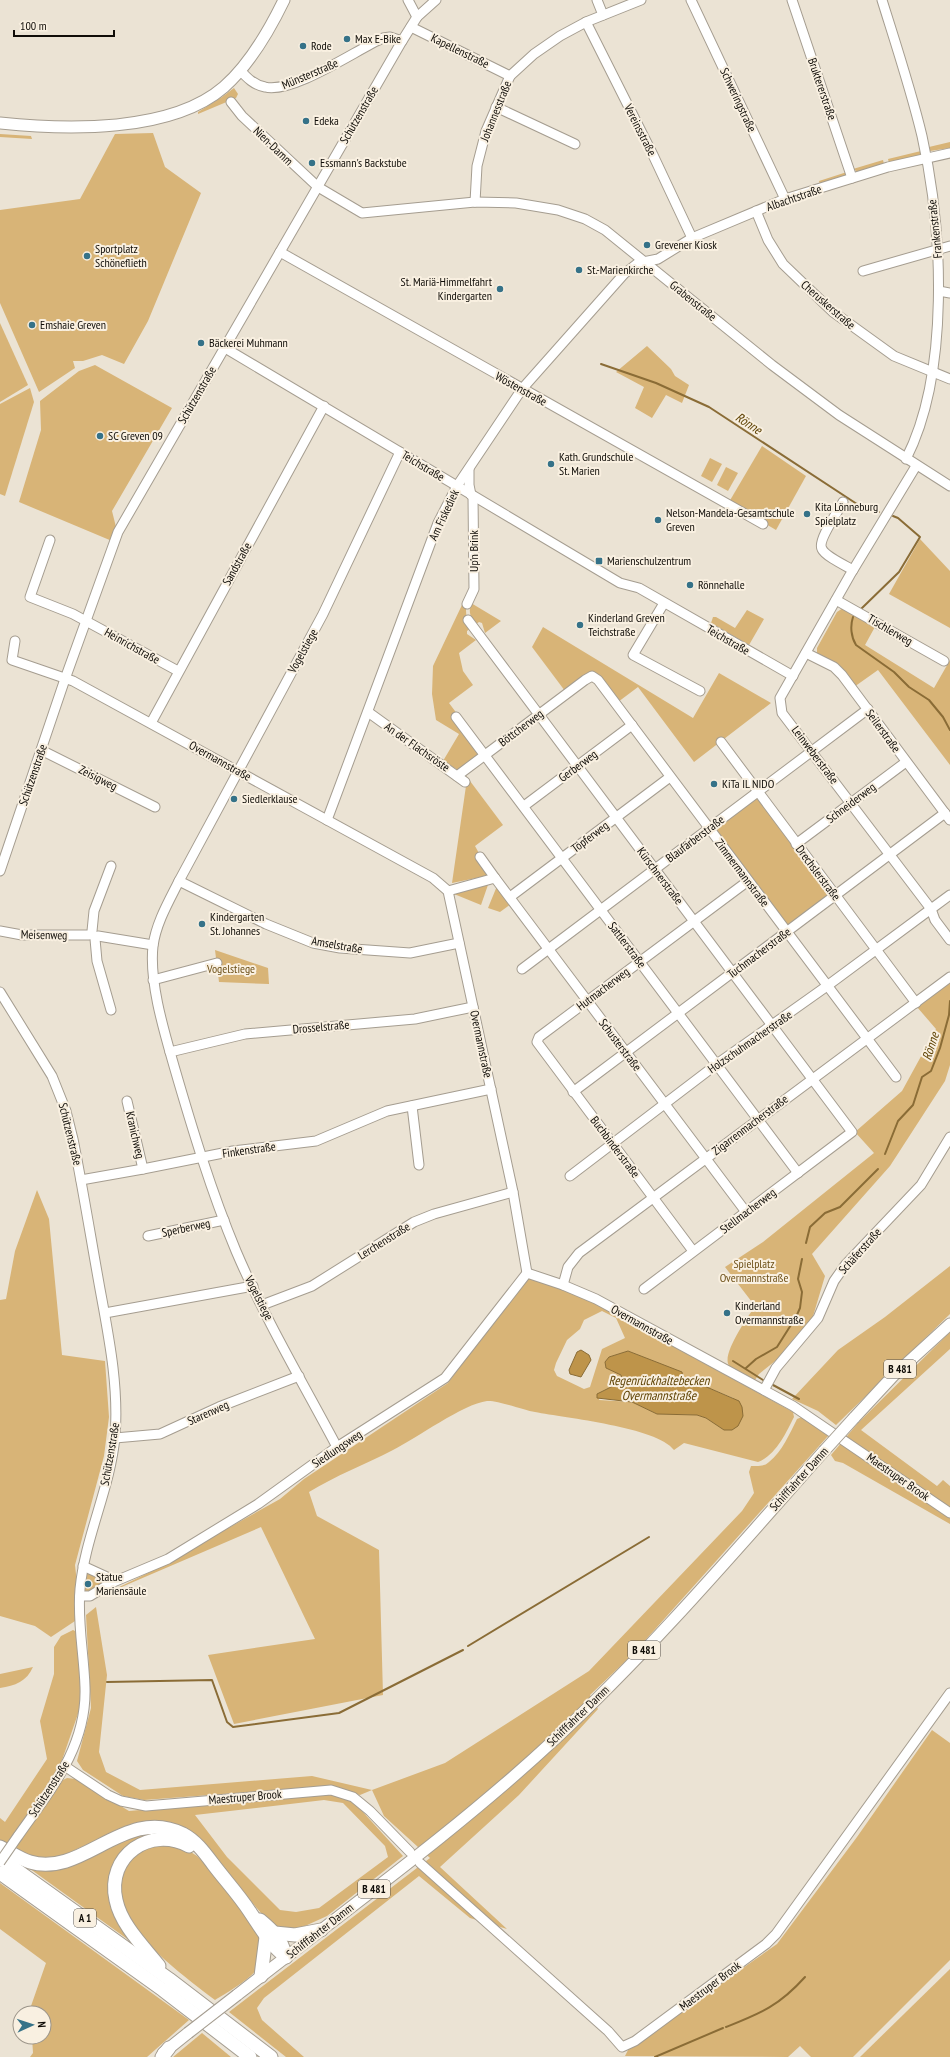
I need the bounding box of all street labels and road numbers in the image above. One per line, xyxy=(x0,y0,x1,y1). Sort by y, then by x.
street label: Kapellenstraße xyxy=(429,30,492,71)
street label: Münsterstraße xyxy=(279,55,340,92)
street label: Bruktererstraße xyxy=(805,56,840,122)
street label: Schweringstraße xyxy=(717,65,760,134)
street label: Johannesstraße xyxy=(476,78,514,144)
street label: Schützenstraße xyxy=(336,83,381,146)
street label: Vereinsstraße xyxy=(621,100,660,158)
street label: Nien-Damm xyxy=(250,123,296,168)
street label: Albachtstraße xyxy=(764,181,824,214)
street label: Frankenstraße xyxy=(924,199,945,259)
street label: Grabenstraße xyxy=(667,277,720,324)
street label: Cheruskerstraße xyxy=(798,277,859,332)
street label: Schützenstraße xyxy=(174,363,219,426)
street label: Wöstenstraße xyxy=(493,368,550,409)
street label: Teichstraße xyxy=(399,447,448,484)
street label: Am Fiskediek xyxy=(425,487,462,543)
street label: Up'n Brink xyxy=(466,530,481,572)
street label: Sandstraße xyxy=(219,540,254,588)
street label: Tischlerweg xyxy=(865,611,915,648)
street label: Teichstraße xyxy=(704,621,753,658)
street label: Heinrichstraße xyxy=(102,624,163,667)
street label: Vogelstiege xyxy=(284,626,321,676)
street label: Böttcherweg xyxy=(495,706,546,749)
street label: Seilerstraße xyxy=(863,706,904,755)
street label: An der Flachsröste xyxy=(382,719,453,775)
street label: Leinweberstraße xyxy=(789,723,842,787)
street label: Overmannstraße xyxy=(187,737,254,784)
street label: Schützenstraße xyxy=(15,742,50,807)
street label: Gerberweg xyxy=(555,746,600,785)
street label: Zeisigweg xyxy=(76,762,120,794)
street label: Schneiderweg xyxy=(823,779,878,826)
street label: Blaufärberstraße xyxy=(662,812,727,865)
street label: Töpferweg xyxy=(568,818,611,856)
street label: Zimmermannstraße xyxy=(712,836,773,910)
street label: Drechslerstraße xyxy=(793,842,844,903)
street label: Kürschnerstraße xyxy=(634,844,687,907)
street label: Sattlerstraße xyxy=(605,919,650,971)
street label: Tuchmacherstraße xyxy=(724,924,793,981)
street label: Meisenweg xyxy=(21,927,67,942)
street label: Amselstraße xyxy=(310,933,364,956)
street label: Hutmacherweg xyxy=(573,964,632,1013)
street label: Holzschuhmacherstraße xyxy=(705,1007,795,1076)
street label: Overmannstraße xyxy=(467,1009,496,1079)
street label: Schusterstraße xyxy=(596,1016,645,1074)
street label: Drosselstraße xyxy=(292,1017,350,1036)
street label: Zigarrenmacherstraße xyxy=(709,1091,791,1158)
street label: Schützenstraße xyxy=(55,1101,85,1167)
street label: Kranichweg xyxy=(123,1110,148,1160)
street label: Buchbinderstraße xyxy=(587,1113,643,1180)
street label: Finkenstraße xyxy=(221,1138,277,1161)
street label: Stellmacherweg xyxy=(717,1185,779,1237)
street label: Sperberweg xyxy=(160,1215,211,1240)
street label: Lerchenstraße xyxy=(355,1219,413,1262)
street label: Schäferstraße xyxy=(835,1224,884,1277)
street label: Vogelstiege xyxy=(241,1272,277,1323)
street label: Overmannstraße xyxy=(609,1301,676,1348)
road number: B 481 xyxy=(884,1360,916,1378)
street label: Starenweg xyxy=(185,1397,231,1428)
street label: Schützenstraße xyxy=(97,1421,122,1487)
street label: Siedlungsweg xyxy=(309,1426,365,1471)
street label: Schifffahrter Damm xyxy=(766,1443,831,1514)
street label: Maestruper Brook xyxy=(864,1449,933,1504)
road number: B 481 xyxy=(628,1641,660,1659)
street label: Schifffahrter Damm xyxy=(543,1682,612,1749)
street label: Schützenstraße xyxy=(25,1758,72,1820)
street label: Maestruper Brook xyxy=(208,1786,282,1807)
road number: B 481 xyxy=(358,1880,390,1898)
street label: Schifffahrter Damm xyxy=(283,1900,356,1961)
road number: A 1 xyxy=(74,1909,96,1927)
street label: Maestruper Brook xyxy=(676,1957,744,2014)

